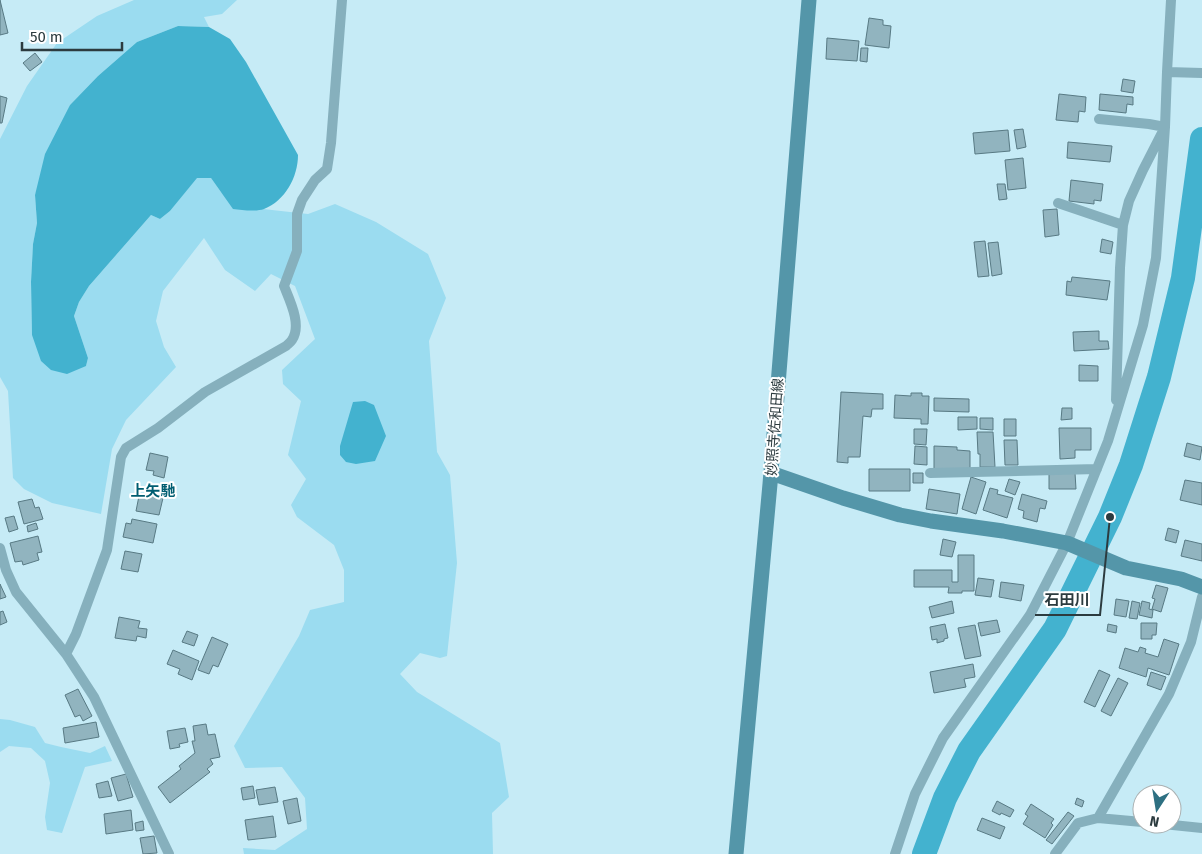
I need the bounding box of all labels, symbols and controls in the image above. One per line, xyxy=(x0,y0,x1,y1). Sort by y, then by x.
scale bar xyxy=(22,20,122,52)
text: 50 m xyxy=(30,28,63,46)
street label: 妙照寺佐和田線 xyxy=(763,378,787,476)
district label: 上矢馳 xyxy=(130,482,176,500)
callout: 石田川 xyxy=(1035,585,1100,615)
text: 石田川 xyxy=(1044,591,1090,609)
north arrow xyxy=(1132,784,1182,834)
text: N xyxy=(1148,812,1161,831)

